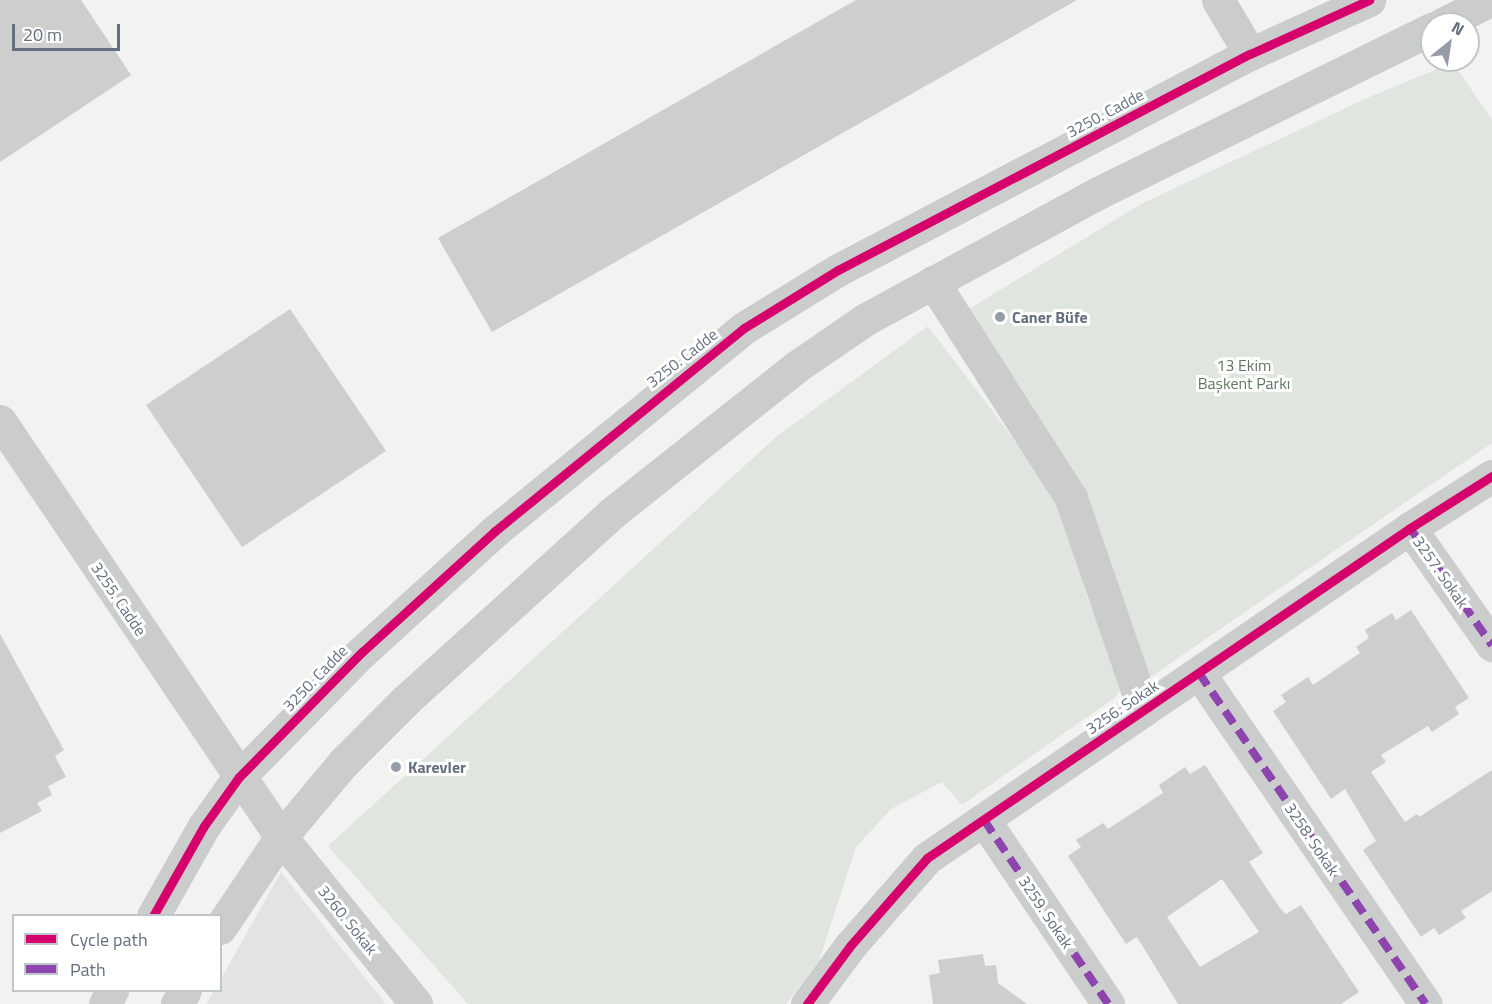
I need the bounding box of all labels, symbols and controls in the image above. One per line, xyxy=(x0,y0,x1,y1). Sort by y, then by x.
scale bar xyxy=(15,12,123,50)
north arrow xyxy=(1420,12,1480,72)
text: N xyxy=(1447,15,1469,41)
text: 20 m xyxy=(23,21,62,48)
street label: 3250. Cadde xyxy=(1063,85,1147,141)
place label: Caner Büfe xyxy=(1012,307,1088,327)
marker: Caner Büfe xyxy=(993,310,1007,324)
street label: 3250. Cadde xyxy=(643,324,721,392)
park label: 13 Ekim Başkent Parkı xyxy=(1198,355,1290,393)
street label: 3257. Sokak xyxy=(1409,532,1473,612)
street label: 3255. Cadde xyxy=(87,559,151,639)
street label: 3250. Cadde xyxy=(279,641,351,715)
street label: 3256. Sokak xyxy=(1082,676,1162,738)
place label: Karevler xyxy=(408,757,466,777)
marker: Karevler xyxy=(389,760,403,774)
street label: 3258. Sokak xyxy=(1281,799,1343,879)
street label: 3259. Sokak xyxy=(1015,872,1077,952)
street label: 3260. Sokak xyxy=(314,882,382,958)
legend xyxy=(12,914,222,992)
text: Cycle path xyxy=(70,926,148,953)
text: Path xyxy=(70,956,106,983)

